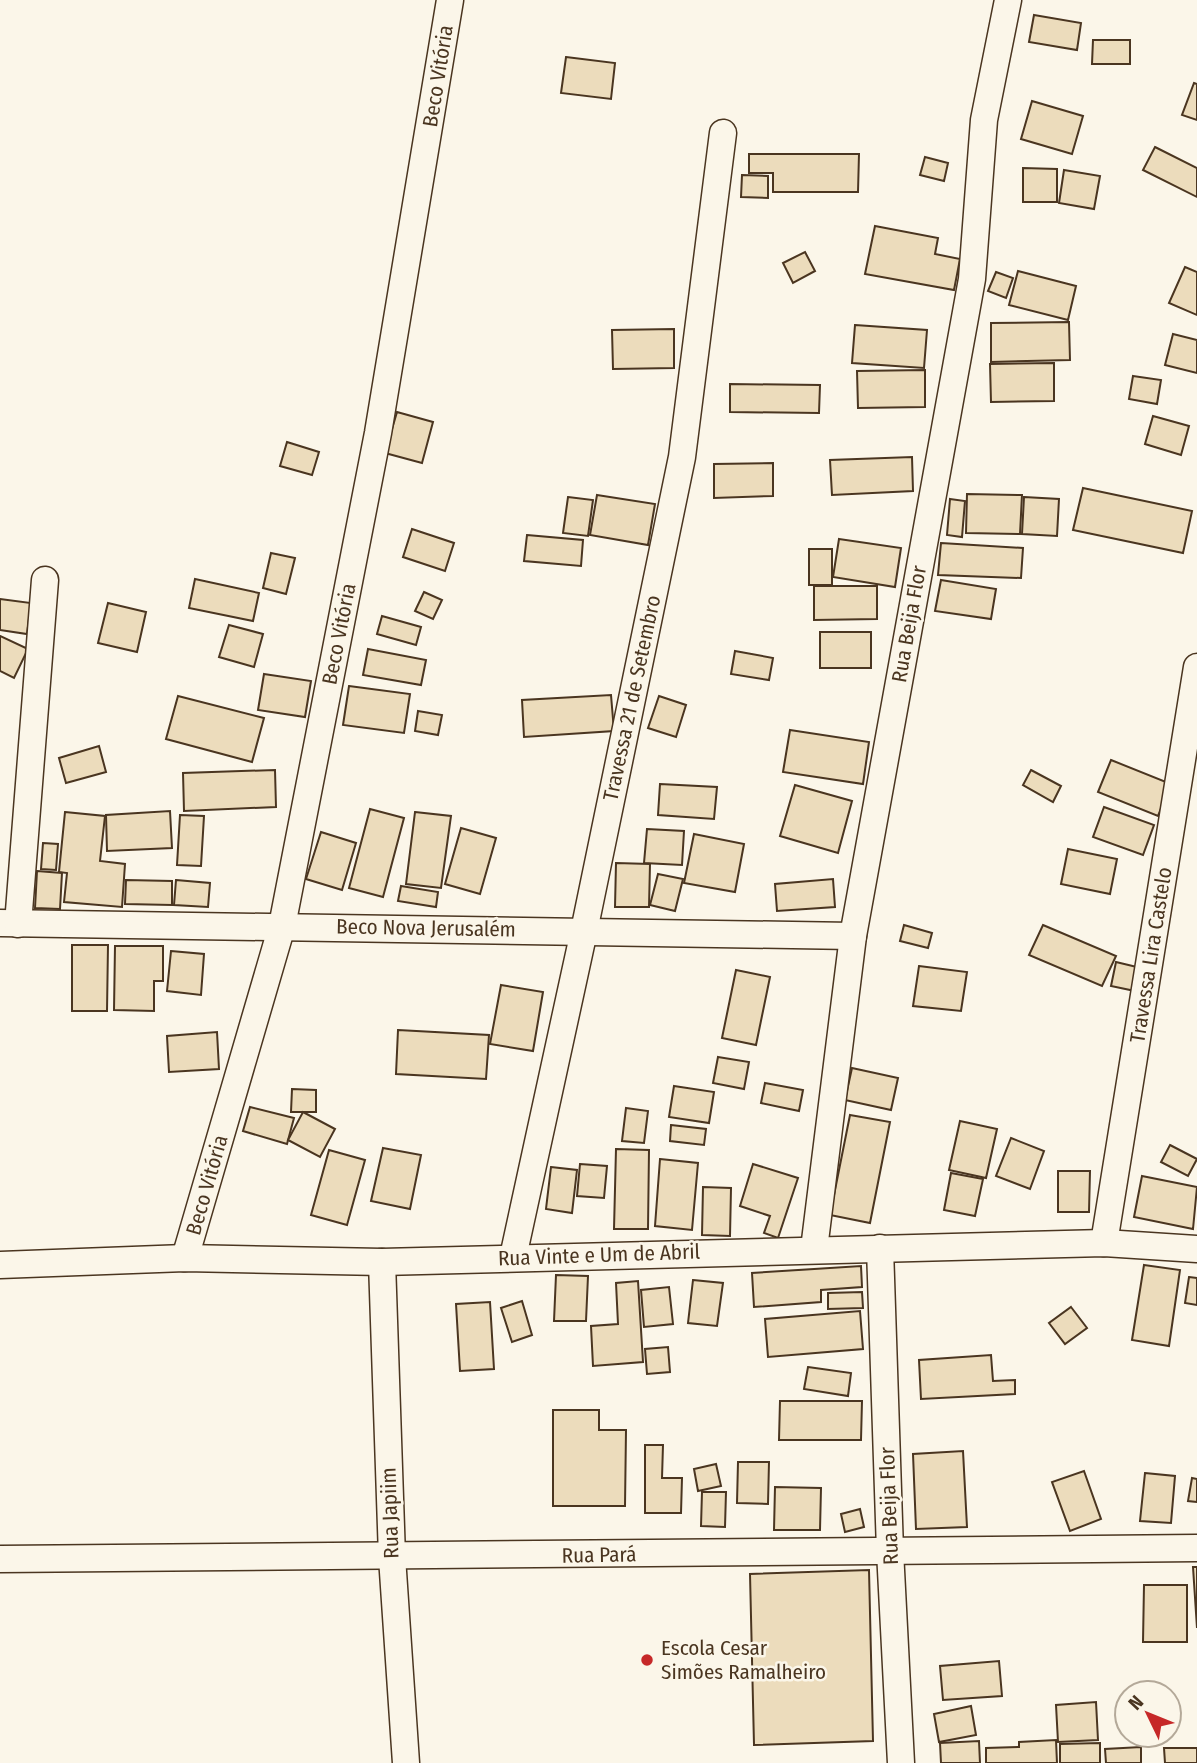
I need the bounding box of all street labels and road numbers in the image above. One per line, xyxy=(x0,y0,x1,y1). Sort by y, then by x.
street label: Beco Vitória xyxy=(417,23,459,129)
street label: Rua Beija Flor xyxy=(886,563,932,684)
street label: Beco Vitória xyxy=(316,581,362,687)
street label: Travessa 21 de Setembro xyxy=(598,593,666,803)
street label: Travessa Lira Castelo xyxy=(1124,865,1178,1045)
street label: Beco Nova Jerusalém xyxy=(336,913,516,943)
street label: Beco Vitória xyxy=(180,1132,234,1238)
street label: Rua Vinte e Um de Abril xyxy=(497,1238,701,1272)
street label: Rua Beija Flor xyxy=(874,1446,904,1565)
street label: Rua Japiim xyxy=(375,1467,405,1559)
street label: Rua Pará xyxy=(561,1541,637,1569)

